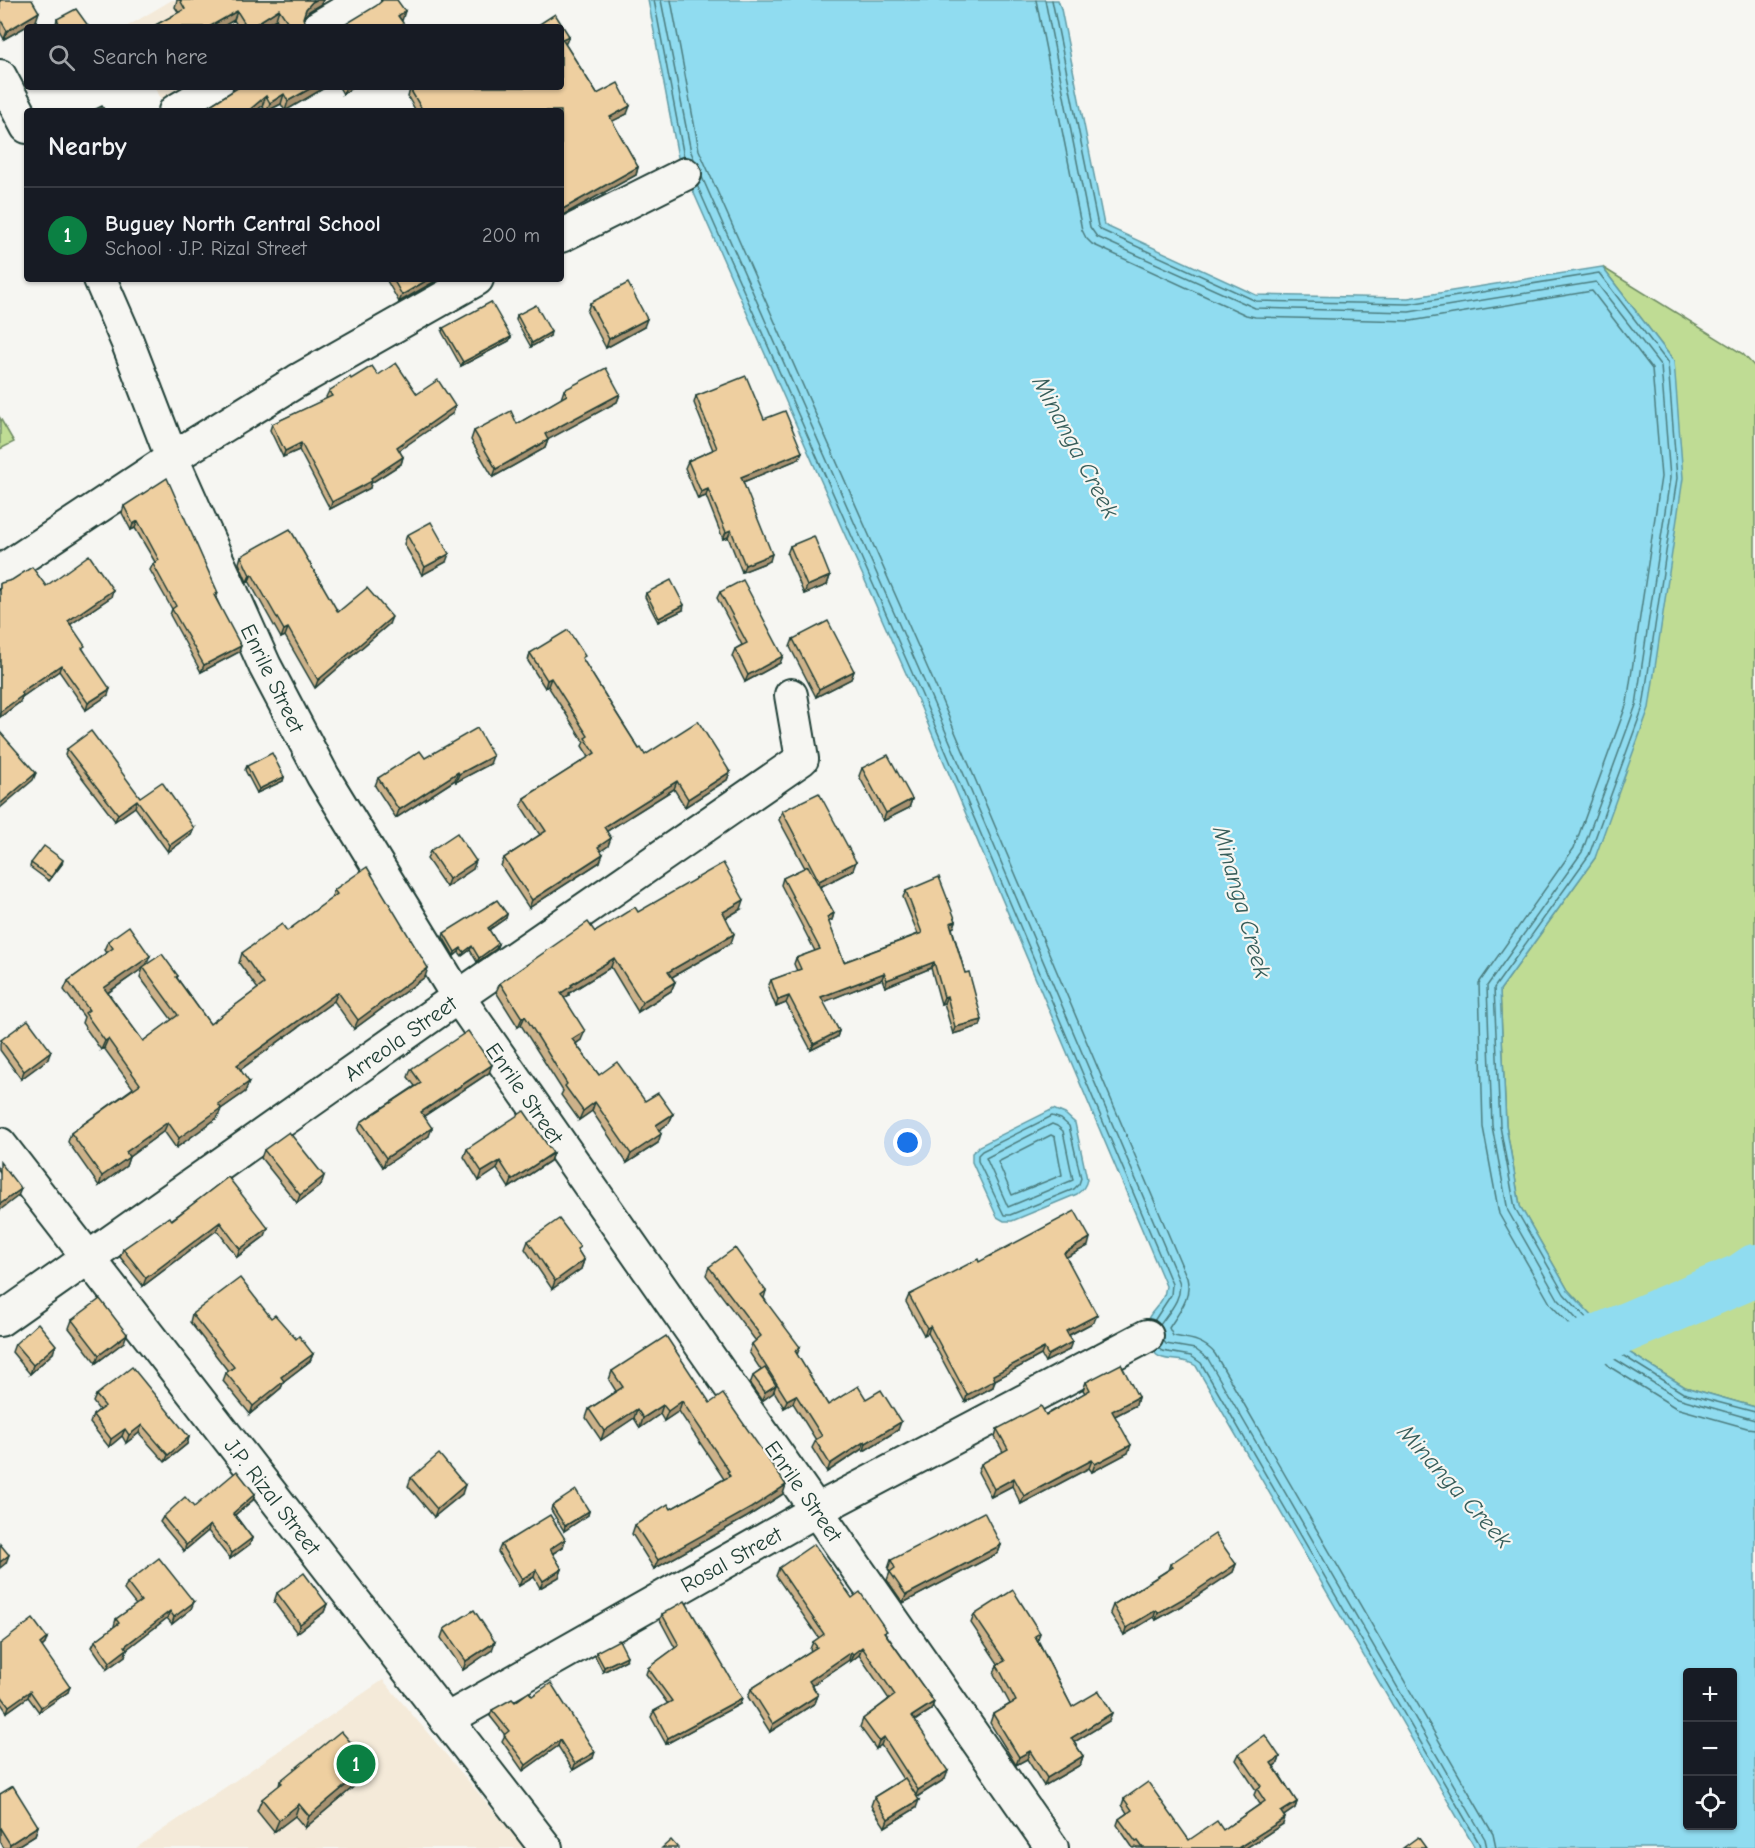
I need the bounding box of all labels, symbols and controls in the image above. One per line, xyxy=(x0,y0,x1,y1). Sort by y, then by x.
search box xyxy=(24,24,564,90)
icon: search xyxy=(45,41,78,74)
text: Search here xyxy=(93,44,208,70)
text: Nearby xyxy=(48,132,127,162)
text: Buguey North Central School xyxy=(105,211,381,237)
text: 1 xyxy=(64,224,71,247)
text: 200 m xyxy=(482,224,540,247)
text: School · J.P. Rizal Street xyxy=(105,237,307,260)
water label: Minanga Creek xyxy=(1026,370,1125,523)
street label: Enrile Street xyxy=(235,620,310,738)
water label: Minanga Creek xyxy=(1207,822,1277,982)
street label: Arreola Street xyxy=(339,990,462,1087)
street label: Enrile Street xyxy=(480,1038,569,1150)
your location xyxy=(893,1128,922,1157)
water label: Minanga Creek xyxy=(1391,1418,1518,1554)
street label: J.P. Rizal Street xyxy=(219,1433,326,1561)
street label: Enrile Street xyxy=(759,1436,848,1548)
street label: Rosal Street xyxy=(676,1521,787,1598)
map controls xyxy=(1683,1668,1737,1830)
button: + xyxy=(1683,1668,1737,1722)
button: − xyxy=(1683,1722,1737,1776)
pin: 1 xyxy=(336,1742,376,1786)
button: locate xyxy=(1683,1776,1737,1830)

